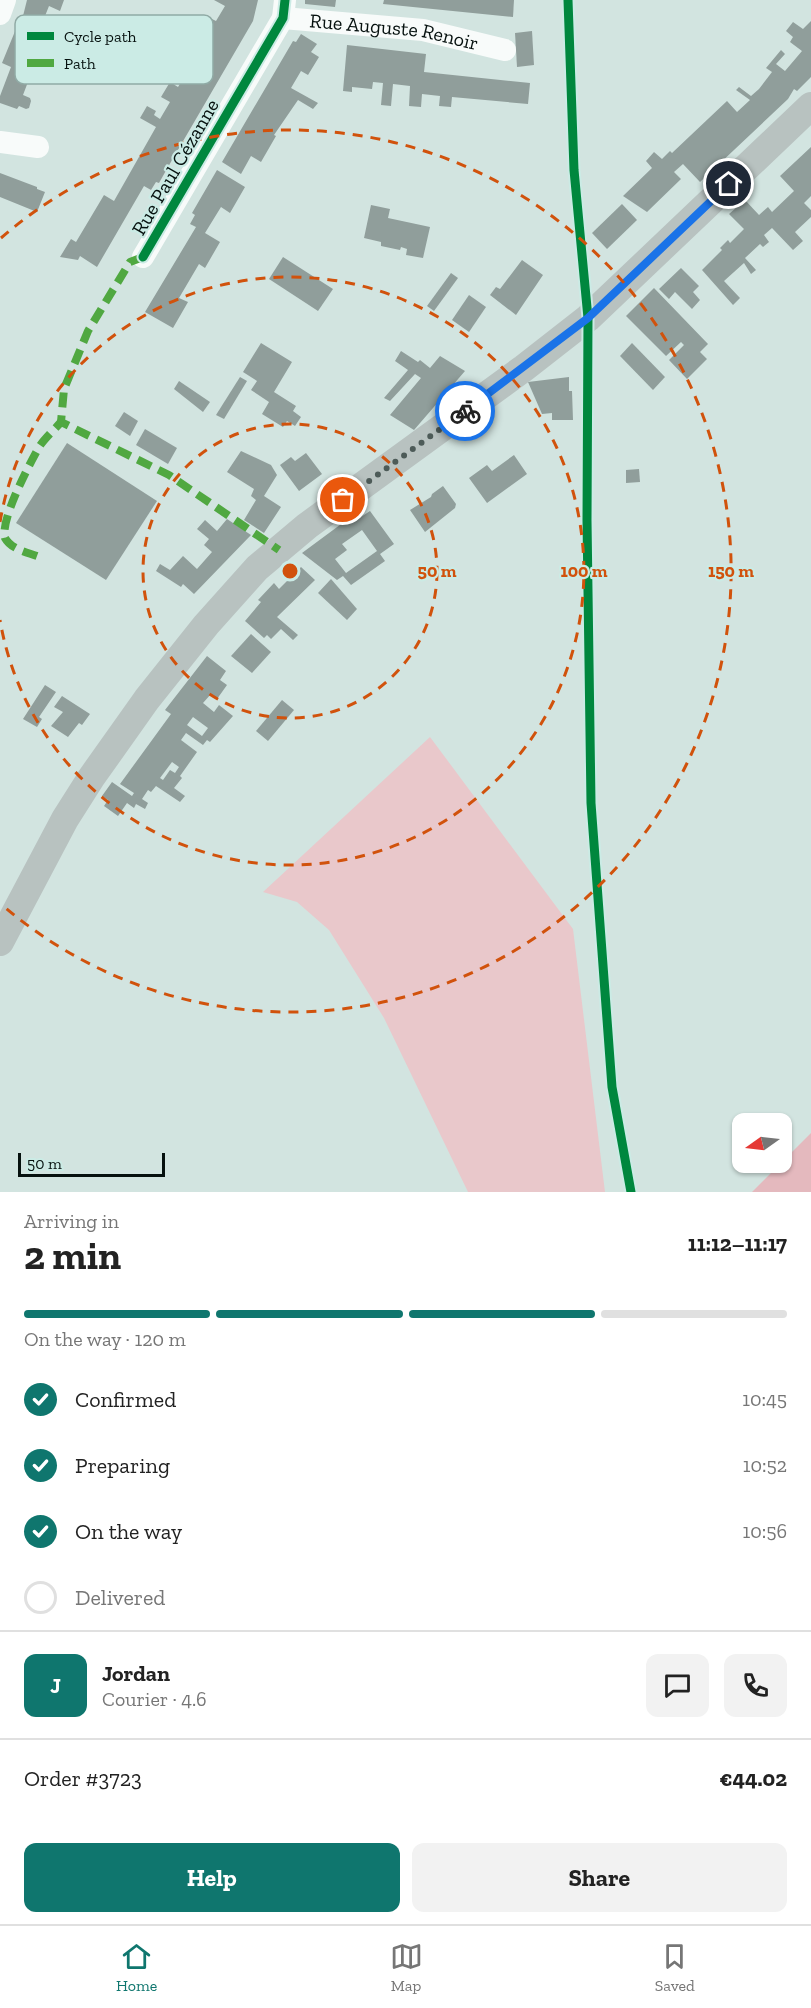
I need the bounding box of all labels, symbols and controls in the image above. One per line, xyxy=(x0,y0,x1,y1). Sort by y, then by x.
street label: Rue Auguste Renoir xyxy=(309,8,481,55)
legend xyxy=(15,15,213,84)
text: Cycle path xyxy=(64,27,137,46)
text: Path xyxy=(64,54,96,73)
street label: Rue Paul Cézanne xyxy=(126,95,224,239)
pin xyxy=(703,158,754,209)
icon: home xyxy=(712,167,745,200)
courier xyxy=(435,381,495,441)
icon: bike xyxy=(449,395,482,428)
pin xyxy=(317,474,368,525)
icon: bag xyxy=(326,483,359,516)
text: 50 m xyxy=(418,560,457,582)
text: 100 m xyxy=(560,560,608,582)
text: 150 m xyxy=(708,560,754,582)
centre of rings xyxy=(280,561,300,581)
north arrow xyxy=(732,1113,792,1173)
map controls xyxy=(732,1113,792,1173)
scale bar xyxy=(18,1150,165,1178)
text: 50 m xyxy=(27,1154,62,1173)
text: Arriving in xyxy=(24,1209,119,1233)
text: 11:12–11:17 xyxy=(688,1230,787,1257)
text: 2 min xyxy=(24,1232,121,1279)
text: On the way · 120 m xyxy=(24,1327,186,1351)
icon: check xyxy=(24,1383,57,1416)
text: Confirmed xyxy=(75,1386,176,1413)
text: 10:45 xyxy=(742,1387,787,1411)
icon: check xyxy=(24,1449,57,1482)
text: Preparing xyxy=(75,1452,170,1479)
text: 10:52 xyxy=(743,1453,787,1477)
icon: check xyxy=(24,1515,57,1548)
text: On the way xyxy=(75,1518,182,1545)
text: 10:56 xyxy=(742,1519,787,1543)
text: Delivered xyxy=(75,1584,165,1611)
button: chat xyxy=(646,1654,709,1717)
button: phone xyxy=(724,1654,787,1717)
text: Jordan xyxy=(102,1660,170,1687)
text: J xyxy=(50,1672,61,1699)
text: Courier · 4.6 xyxy=(102,1687,207,1711)
text: Order #3723 xyxy=(24,1765,142,1792)
text: €44.02 xyxy=(719,1765,787,1792)
button: Help xyxy=(24,1843,400,1912)
button: Share xyxy=(412,1843,787,1912)
tab: Home xyxy=(116,1940,157,1995)
tab: Map xyxy=(390,1940,423,1995)
tab: Saved xyxy=(655,1940,695,1995)

